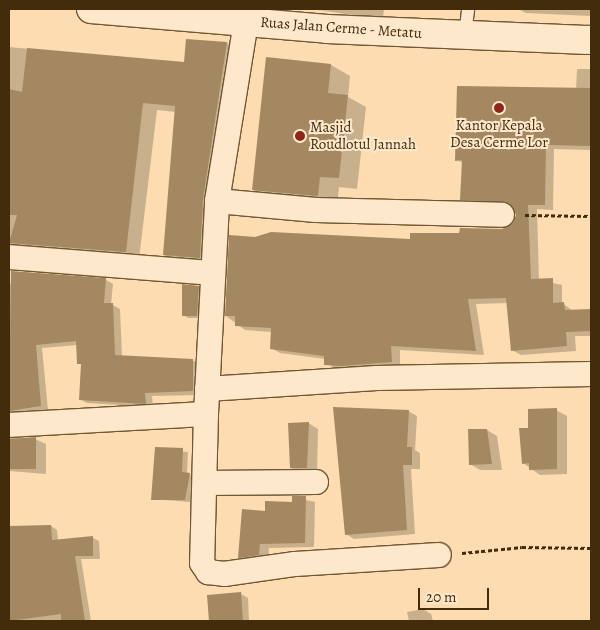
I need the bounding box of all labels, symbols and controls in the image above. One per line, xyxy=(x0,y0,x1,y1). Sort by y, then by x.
street label: Ruas Jalan Cerme - Metatu xyxy=(259,13,423,43)
marker: Kantor Kepala Desa Cerme Lor xyxy=(493,102,505,114)
place label: Kantor Kepala Desa Cerme Lor xyxy=(450,116,548,151)
place label: Masjid Roudlotul Jannah xyxy=(310,118,416,153)
marker: Masjid Roudlotul Jannah xyxy=(294,130,306,142)
scale bar xyxy=(420,578,491,610)
text: 20 m xyxy=(426,587,457,607)

